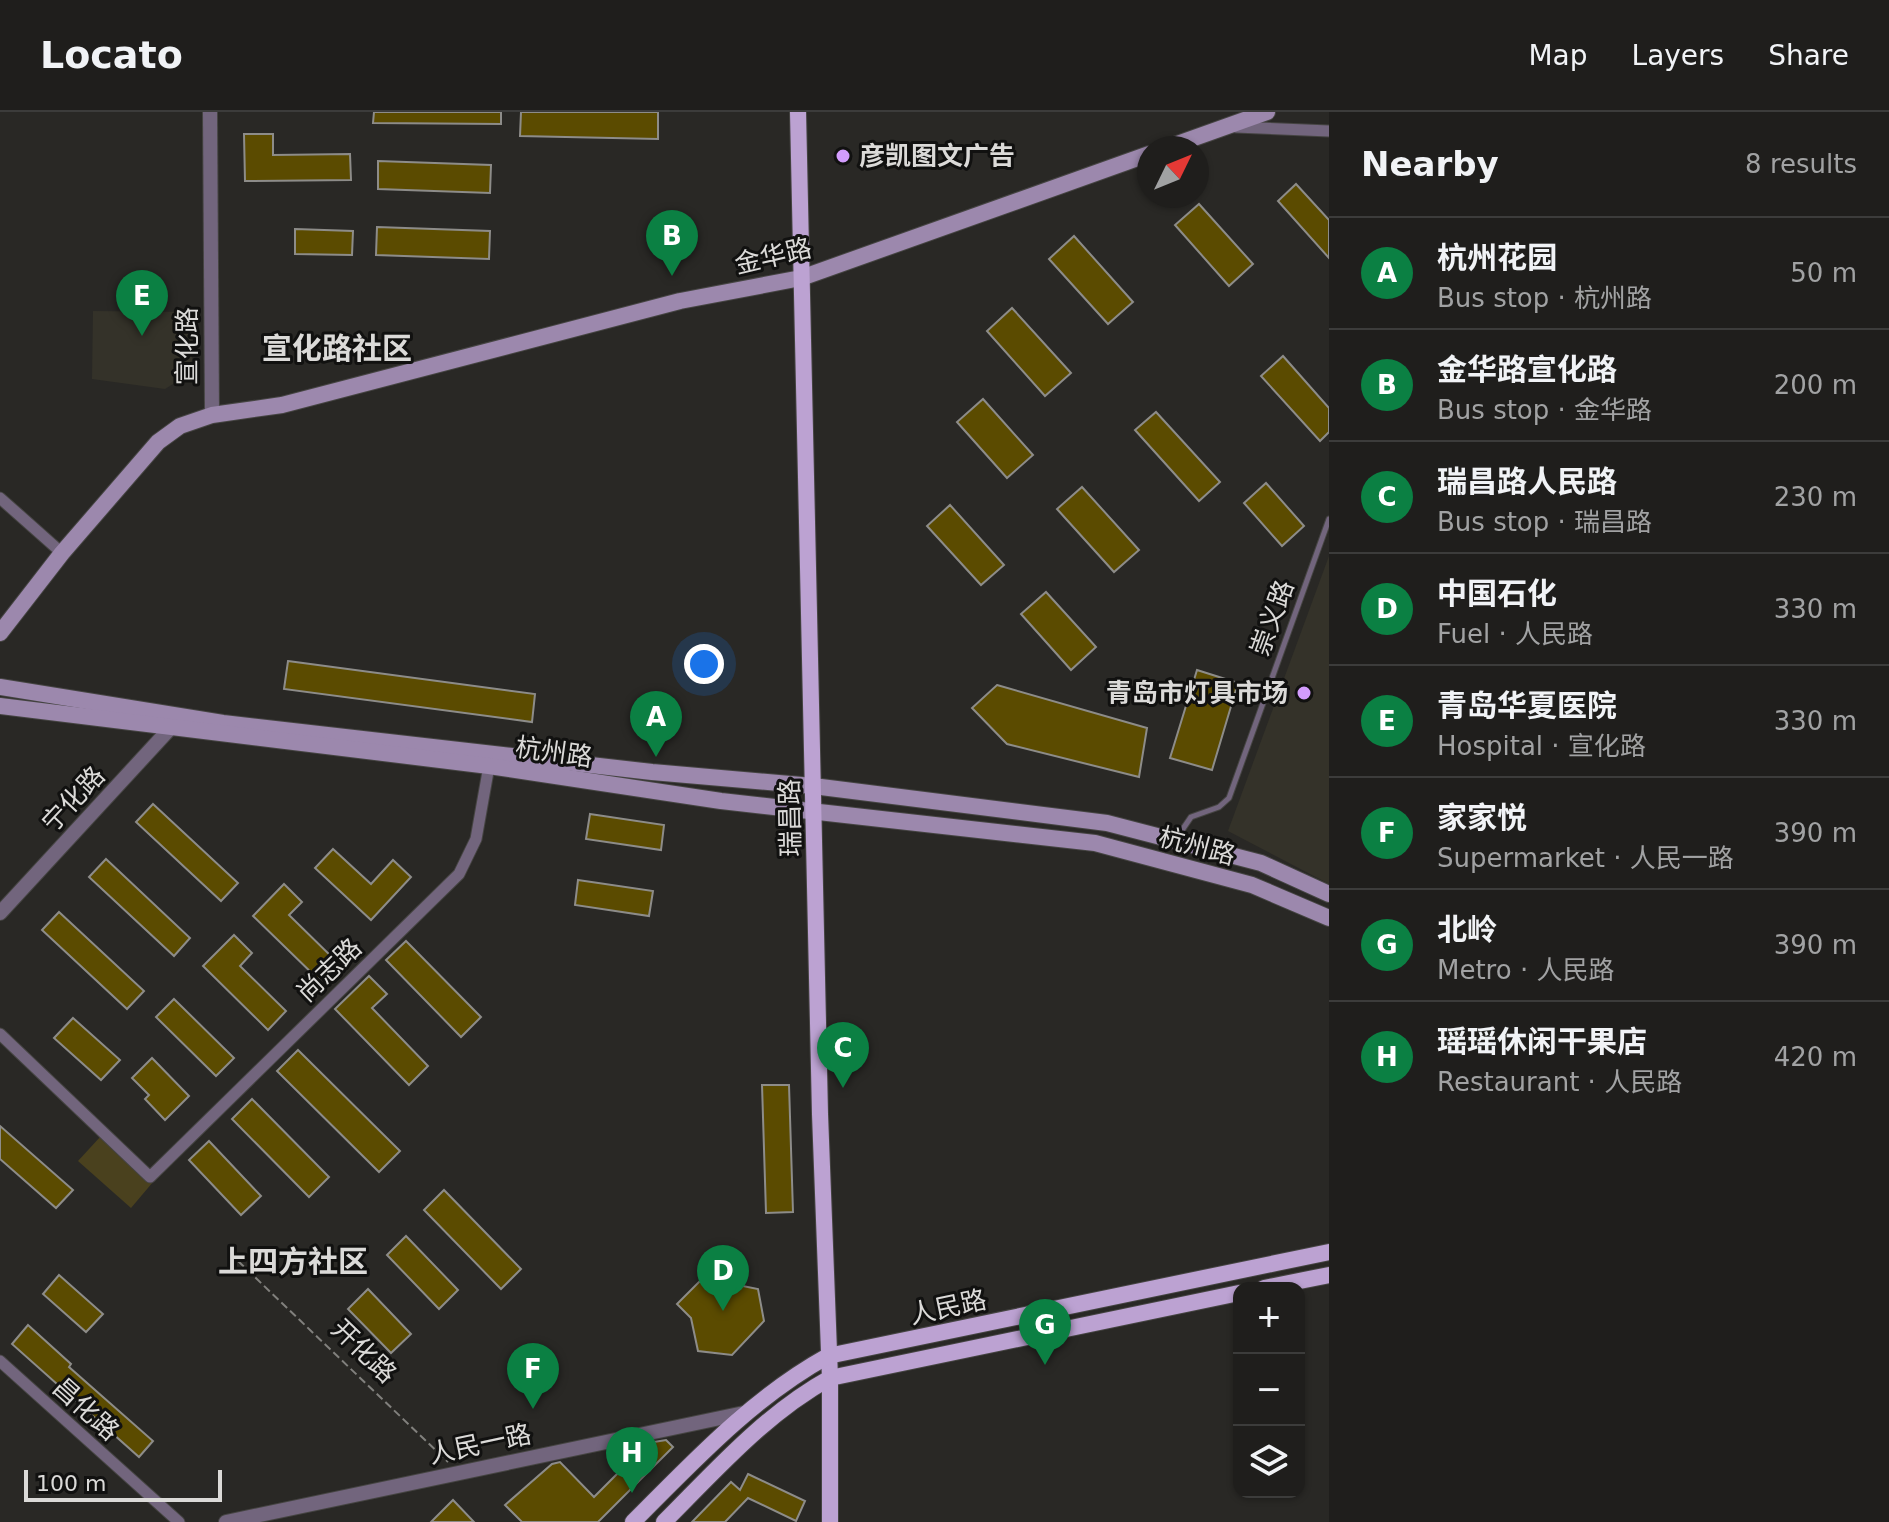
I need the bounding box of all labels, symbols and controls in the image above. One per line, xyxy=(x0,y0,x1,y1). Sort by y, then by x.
text: Locato xyxy=(40,33,183,77)
text: Map xyxy=(1528,39,1588,72)
text: Layers xyxy=(1632,39,1724,72)
text: Share xyxy=(1768,39,1849,72)
north arrow xyxy=(1137,136,1209,208)
place label: 彦凯图文广告 xyxy=(859,141,1015,171)
text: Nearby xyxy=(1361,144,1499,184)
marker: 彦凯图文广告 xyxy=(834,147,852,165)
text: 8 results xyxy=(1745,149,1857,179)
pin: B xyxy=(646,210,698,276)
street label: 金华路 xyxy=(732,233,814,279)
text: 杭州花园 xyxy=(1437,240,1557,275)
text: A xyxy=(1377,258,1397,288)
text: 50 m xyxy=(1790,258,1857,288)
pin: E xyxy=(116,270,168,336)
text: Bus stop · 杭州路 xyxy=(1437,283,1652,313)
street label: 宣化路 xyxy=(172,307,202,385)
district label: 宣化路社区 xyxy=(262,331,412,366)
text: 金华路宣化路 xyxy=(1437,352,1617,387)
text: B xyxy=(1377,370,1397,400)
text: 200 m xyxy=(1774,370,1857,400)
text: Bus stop · 金华路 xyxy=(1437,395,1652,425)
text: 瑞昌路人民路 xyxy=(1437,464,1617,499)
text: C xyxy=(1377,482,1397,512)
text: 230 m xyxy=(1774,482,1857,512)
text: Bus stop · 瑞昌路 xyxy=(1437,507,1652,537)
street label: 崇义路 xyxy=(1245,576,1299,660)
text: 中国石化 xyxy=(1437,576,1557,611)
text: D xyxy=(1376,594,1398,624)
text: 330 m xyxy=(1774,594,1857,624)
text: Fuel · 人民路 xyxy=(1437,619,1593,649)
your location xyxy=(684,644,724,684)
place label: 青岛市灯具市场 xyxy=(1106,678,1288,708)
marker: 青岛市灯具市场 xyxy=(1295,684,1313,702)
text: 青岛华夏医院 xyxy=(1437,688,1617,723)
pin: A xyxy=(630,691,682,757)
text: E xyxy=(1378,706,1396,736)
text: 330 m xyxy=(1774,706,1857,736)
text: Hospital · 宣化路 xyxy=(1437,731,1646,761)
street label: 杭州路 xyxy=(513,732,595,772)
street label: 宁化路 xyxy=(35,760,111,838)
street label: 瑞昌路 xyxy=(774,779,806,857)
text: 家家悦 xyxy=(1437,800,1527,835)
text: F xyxy=(1378,818,1396,848)
text: 390 m xyxy=(1774,818,1857,848)
street label: 杭州路 xyxy=(1155,821,1239,871)
text: Supermarket · 人民一路 xyxy=(1437,843,1734,873)
text: 北岭 xyxy=(1437,912,1497,947)
text: G xyxy=(1376,930,1398,960)
text: 390 m xyxy=(1774,930,1857,960)
street label: 尚志路 xyxy=(291,932,367,1008)
text: Metro · 人民路 xyxy=(1437,955,1614,985)
pin: C xyxy=(817,1022,869,1088)
text: 瑶瑶休闲干果店 xyxy=(1437,1024,1647,1059)
text: H xyxy=(1376,1042,1398,1072)
text: 420 m xyxy=(1774,1042,1857,1072)
text: Restaurant · 人民路 xyxy=(1437,1067,1682,1097)
district label: 上四方社区 xyxy=(218,1244,368,1279)
pin: D xyxy=(697,1245,749,1311)
map controls xyxy=(1233,1282,1305,1498)
button: + xyxy=(1233,1282,1305,1354)
street label: 人民路 xyxy=(907,1284,989,1330)
pin: G xyxy=(1019,1299,1071,1365)
street label: 开化路 xyxy=(326,1313,402,1389)
pin: F xyxy=(507,1343,559,1409)
button: − xyxy=(1233,1354,1305,1426)
street label: 昌化路 xyxy=(47,1372,125,1446)
street label: 人民一路 xyxy=(426,1419,534,1469)
button: layers xyxy=(1233,1426,1305,1498)
pin: H xyxy=(606,1427,658,1493)
scale bar xyxy=(24,1466,222,1502)
text: 100 m xyxy=(36,1471,106,1496)

